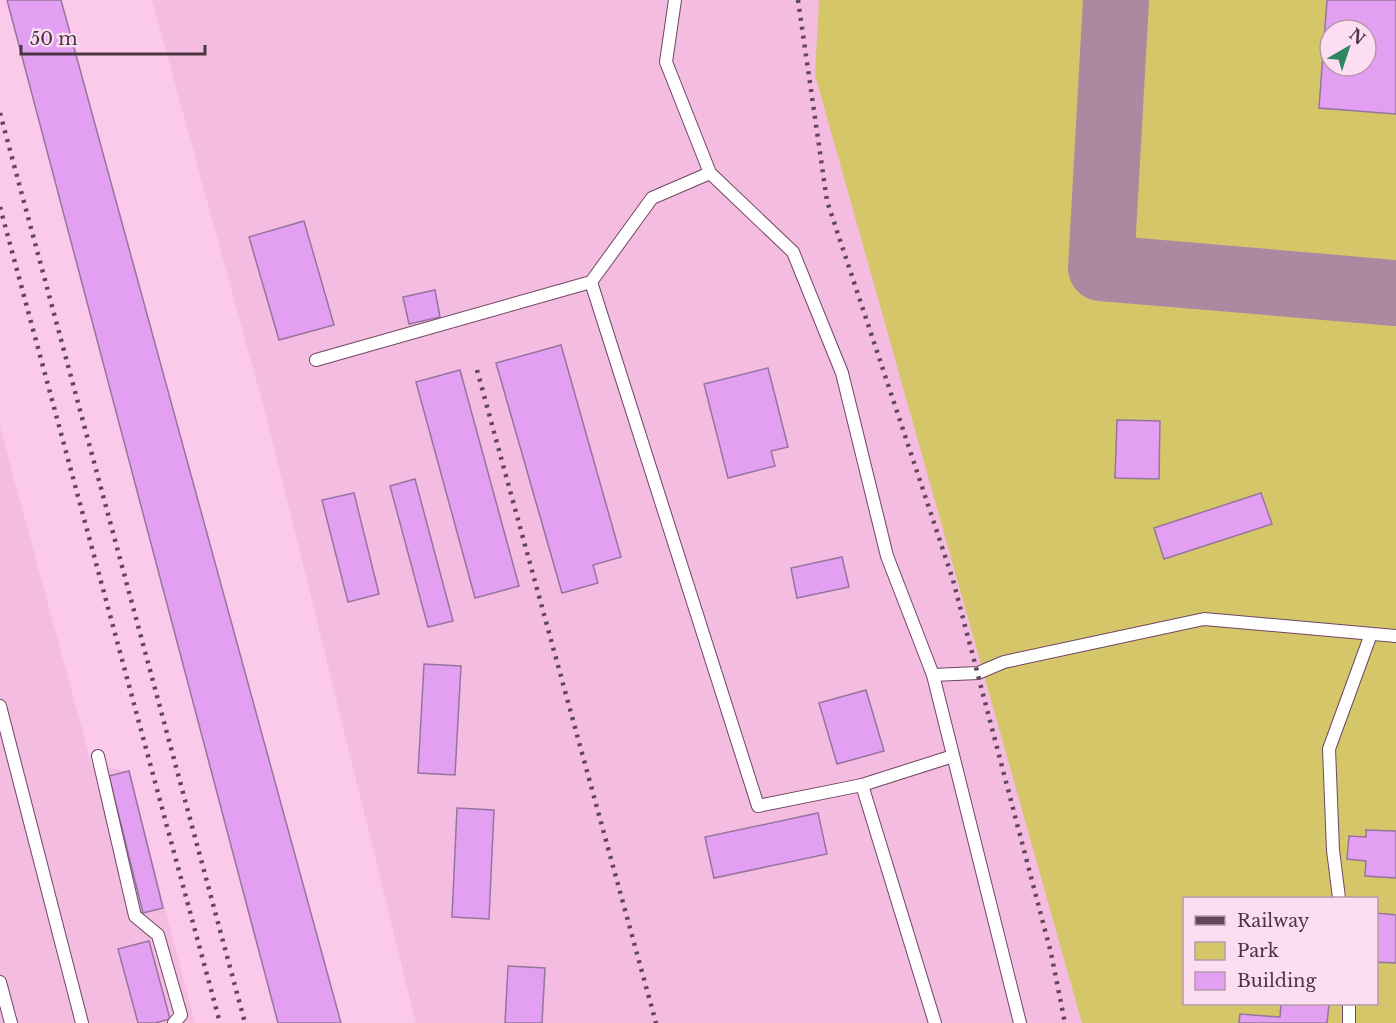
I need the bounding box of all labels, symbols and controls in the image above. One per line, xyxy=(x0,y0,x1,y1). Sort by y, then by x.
scale bar xyxy=(21,18,206,56)
north arrow xyxy=(1318,18,1378,78)
text: N xyxy=(1345,24,1370,49)
text: 50 m xyxy=(30,28,78,50)
legend xyxy=(1183,897,1378,1005)
text: Railway xyxy=(1237,910,1310,932)
text: Park xyxy=(1237,940,1279,962)
text: Building xyxy=(1237,970,1316,992)

